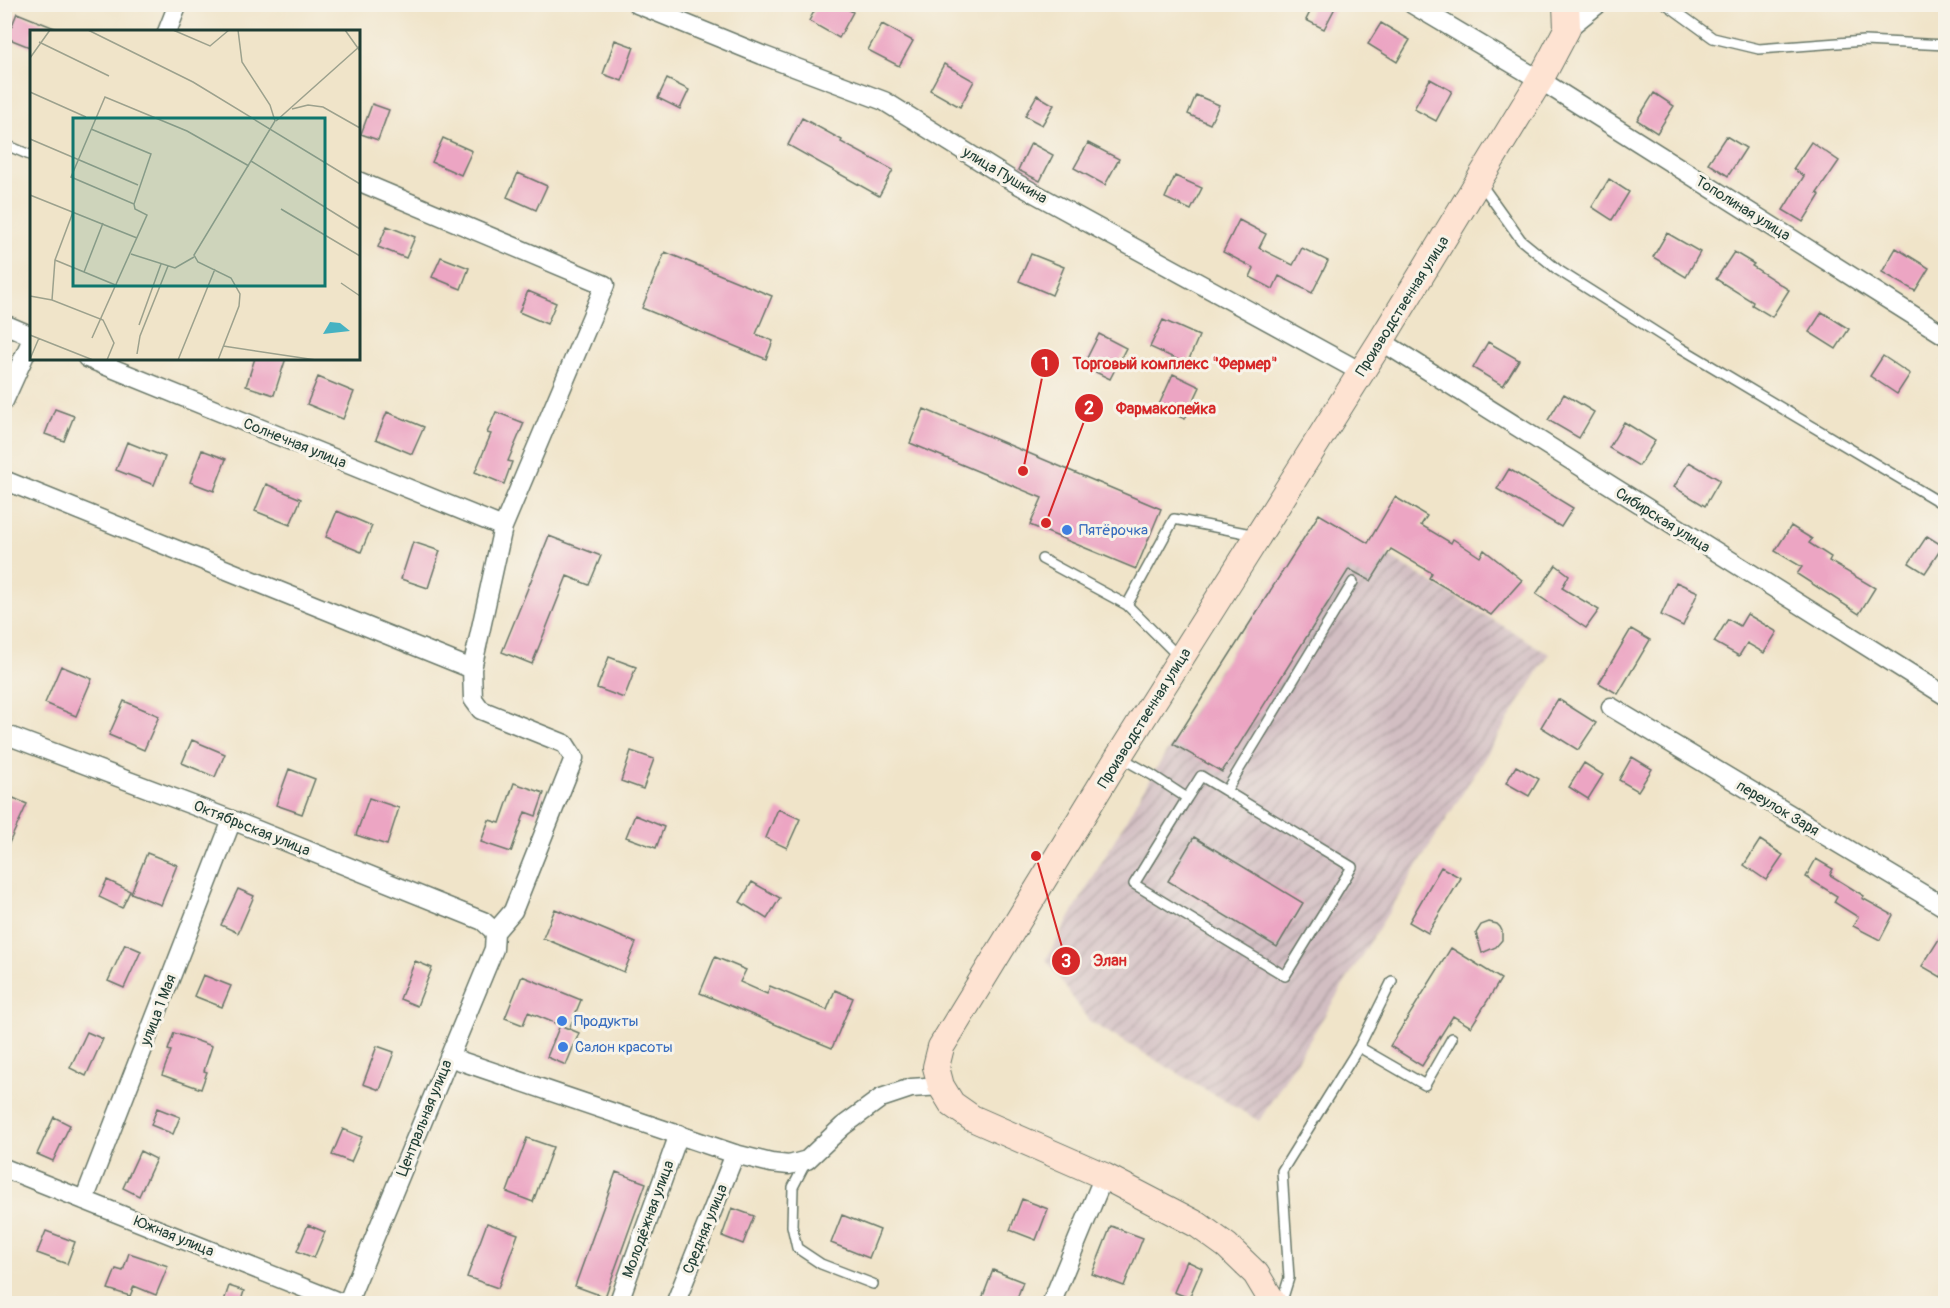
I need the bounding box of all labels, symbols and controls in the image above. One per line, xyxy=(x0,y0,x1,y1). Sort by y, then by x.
inset map xyxy=(30,30,360,360)
street label: улица Пушкина xyxy=(958,142,1051,208)
street label: Тополиная улица xyxy=(1692,172,1794,245)
street label: Производственная улица xyxy=(1352,233,1453,380)
callout: Торговый комплекс "Фермер" xyxy=(1030,346,1289,380)
text: 1 xyxy=(1041,353,1049,376)
text: Торговый комплекс "Фермер" xyxy=(1071,354,1278,374)
callout: Фармакопейка xyxy=(1074,391,1228,425)
text: 2 xyxy=(1084,397,1094,420)
text: Фармакопейка xyxy=(1115,399,1217,419)
street label: Солнечная улица xyxy=(240,414,349,473)
street label: Сибирская улица xyxy=(1612,484,1714,557)
place label: Пятёрочка xyxy=(1079,521,1148,540)
marker: Пятёрочка xyxy=(1060,523,1074,537)
street label: Производственная улица xyxy=(1094,645,1195,792)
street label: переулок Заря xyxy=(1733,776,1822,841)
street label: Октябрьская улица xyxy=(191,796,313,861)
callout: Элан xyxy=(1051,944,1139,978)
text: 3 xyxy=(1061,950,1071,973)
text: Элан xyxy=(1093,951,1127,971)
street label: улица 1 Мая xyxy=(136,972,181,1049)
place label: Продукты xyxy=(574,1012,638,1031)
marker: Продукты xyxy=(555,1014,569,1028)
place label: Салон красоты xyxy=(575,1038,673,1057)
marker: Салон красоты xyxy=(556,1040,570,1054)
street label: Центральная улица xyxy=(392,1057,457,1179)
street label: Молодёжная улица xyxy=(618,1158,679,1281)
street label: Средняя улица xyxy=(679,1182,732,1277)
street label: Южная улица xyxy=(131,1212,217,1261)

